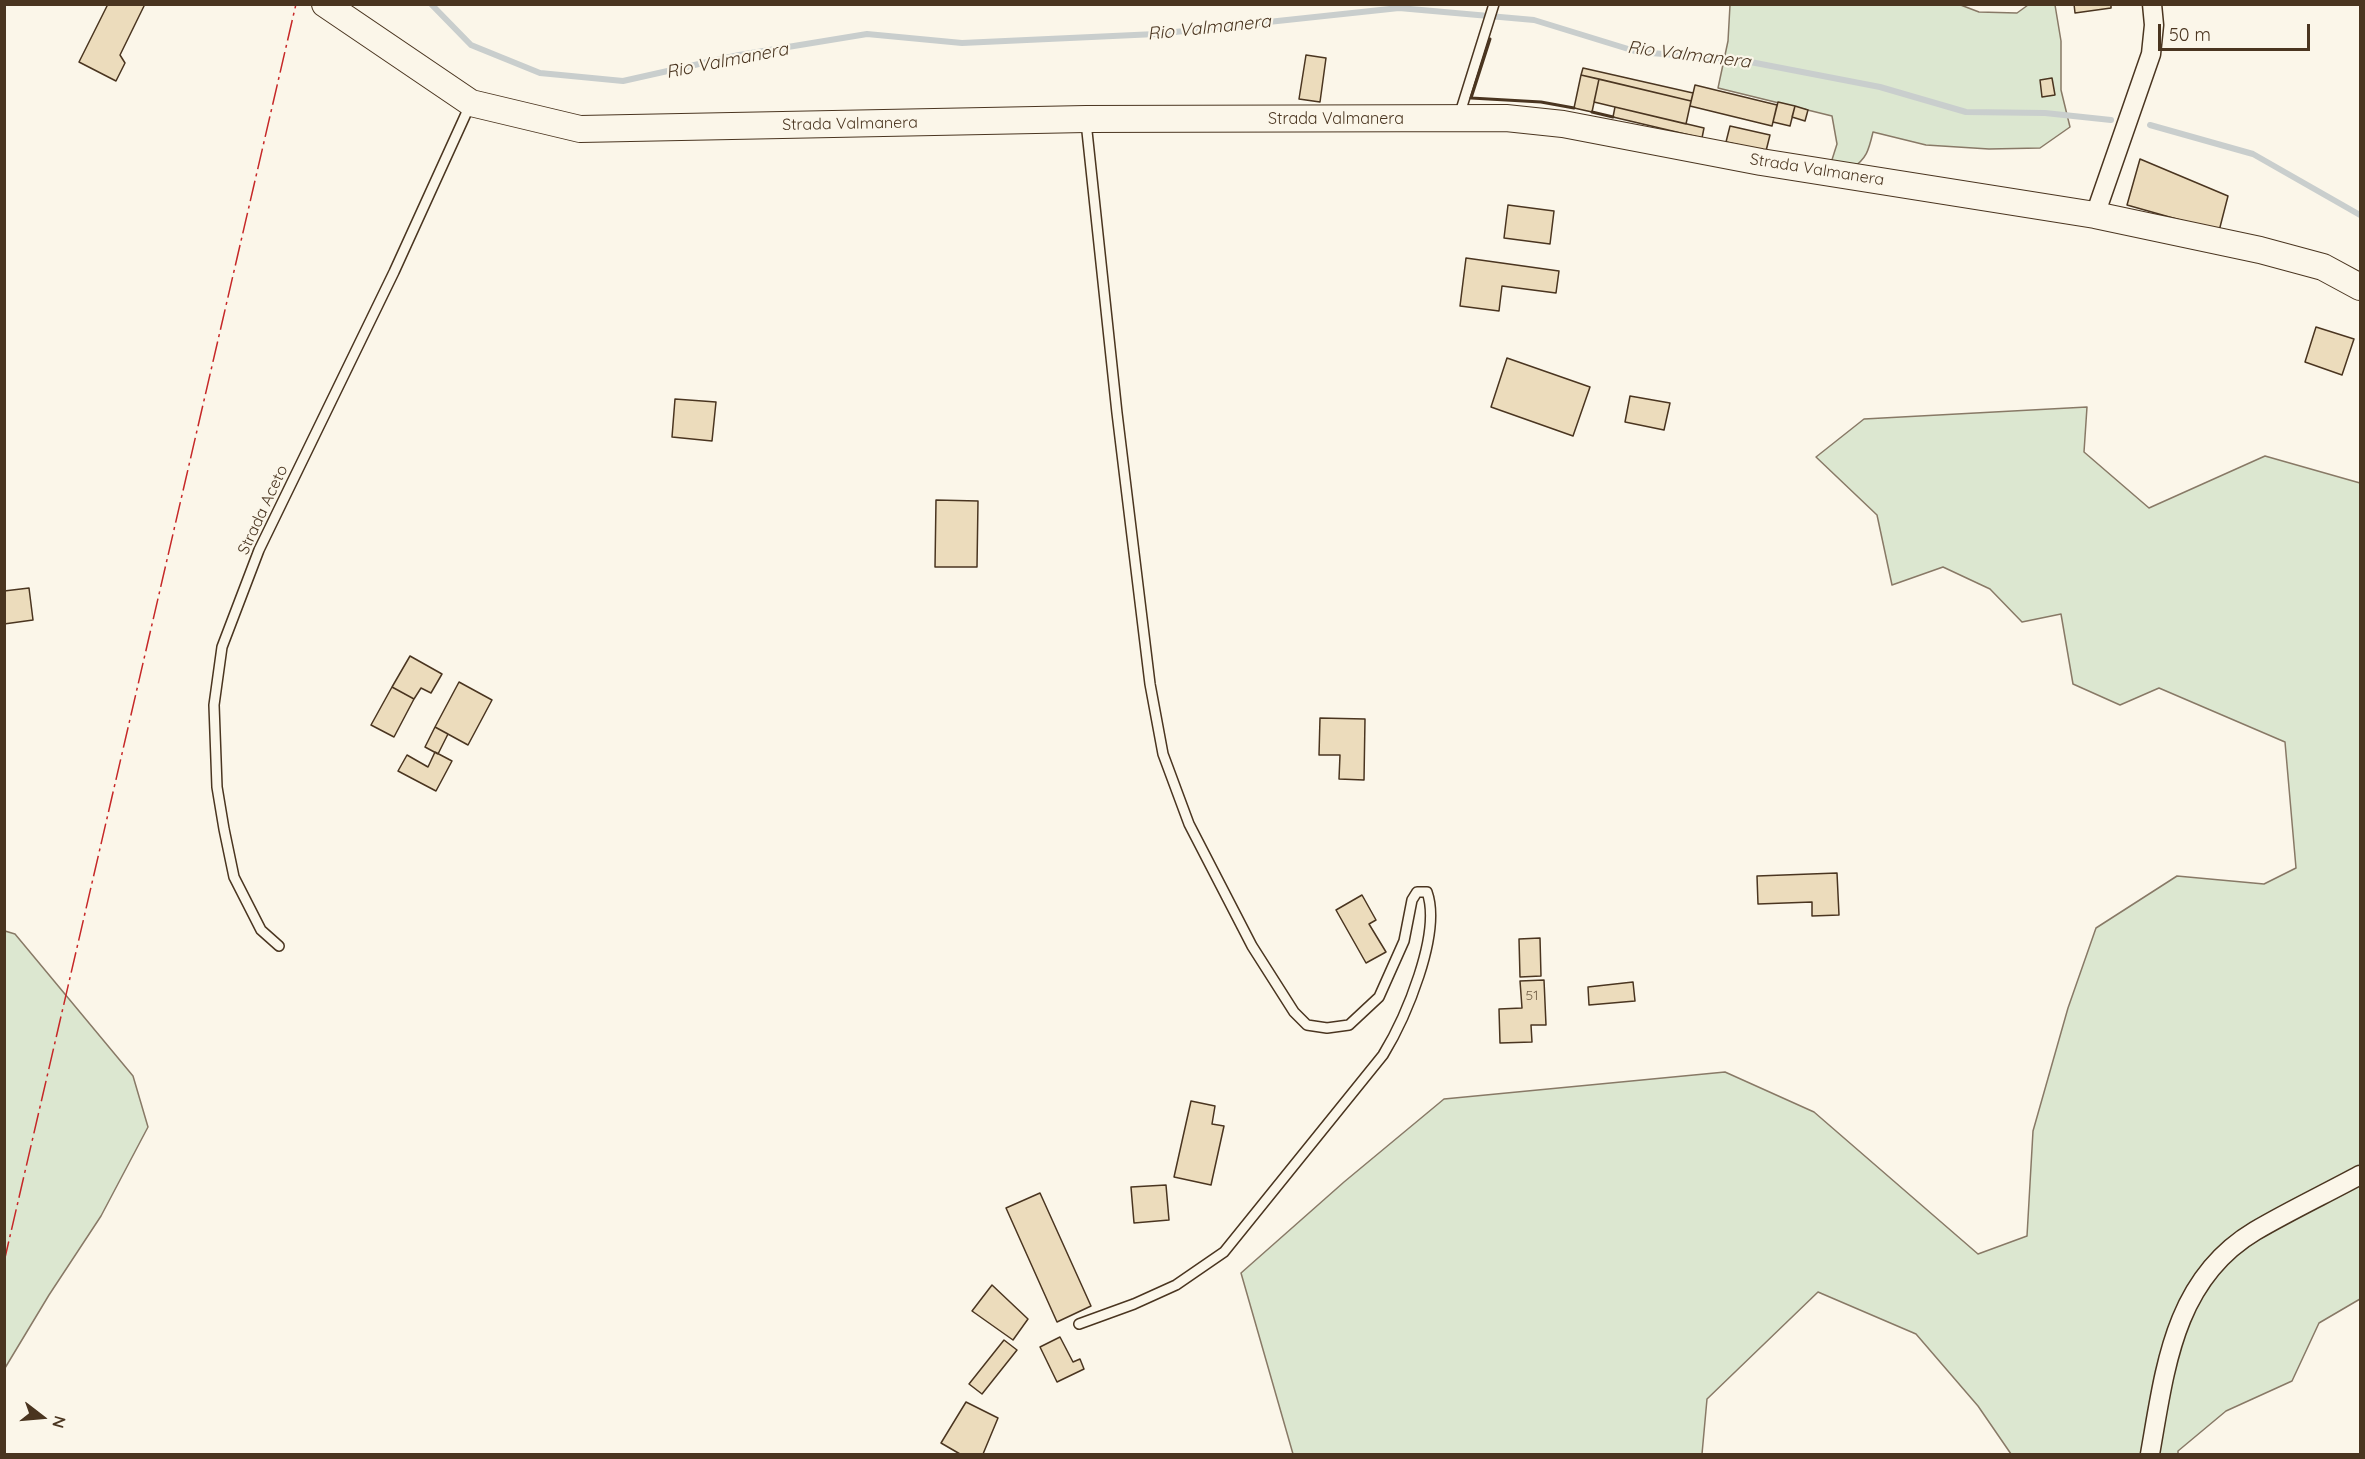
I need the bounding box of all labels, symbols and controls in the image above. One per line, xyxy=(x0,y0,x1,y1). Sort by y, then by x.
water label: Rio Valmanera xyxy=(1146,11,1272,45)
scale bar xyxy=(2161,12,2312,50)
text: 50 m xyxy=(2169,23,2211,46)
water label: Rio Valmanera xyxy=(1626,37,1752,73)
water label: Rio Valmanera xyxy=(664,39,790,83)
street label: Strada Valmanera xyxy=(1268,109,1404,129)
street label: Strada Valmanera xyxy=(782,113,918,135)
street label: Strada Valmanera xyxy=(1748,150,1886,190)
street label: Strada Aceto xyxy=(234,462,292,558)
house number: 51 xyxy=(1526,988,1538,1004)
north arrow xyxy=(12,1387,72,1447)
text: N xyxy=(48,1414,71,1430)

